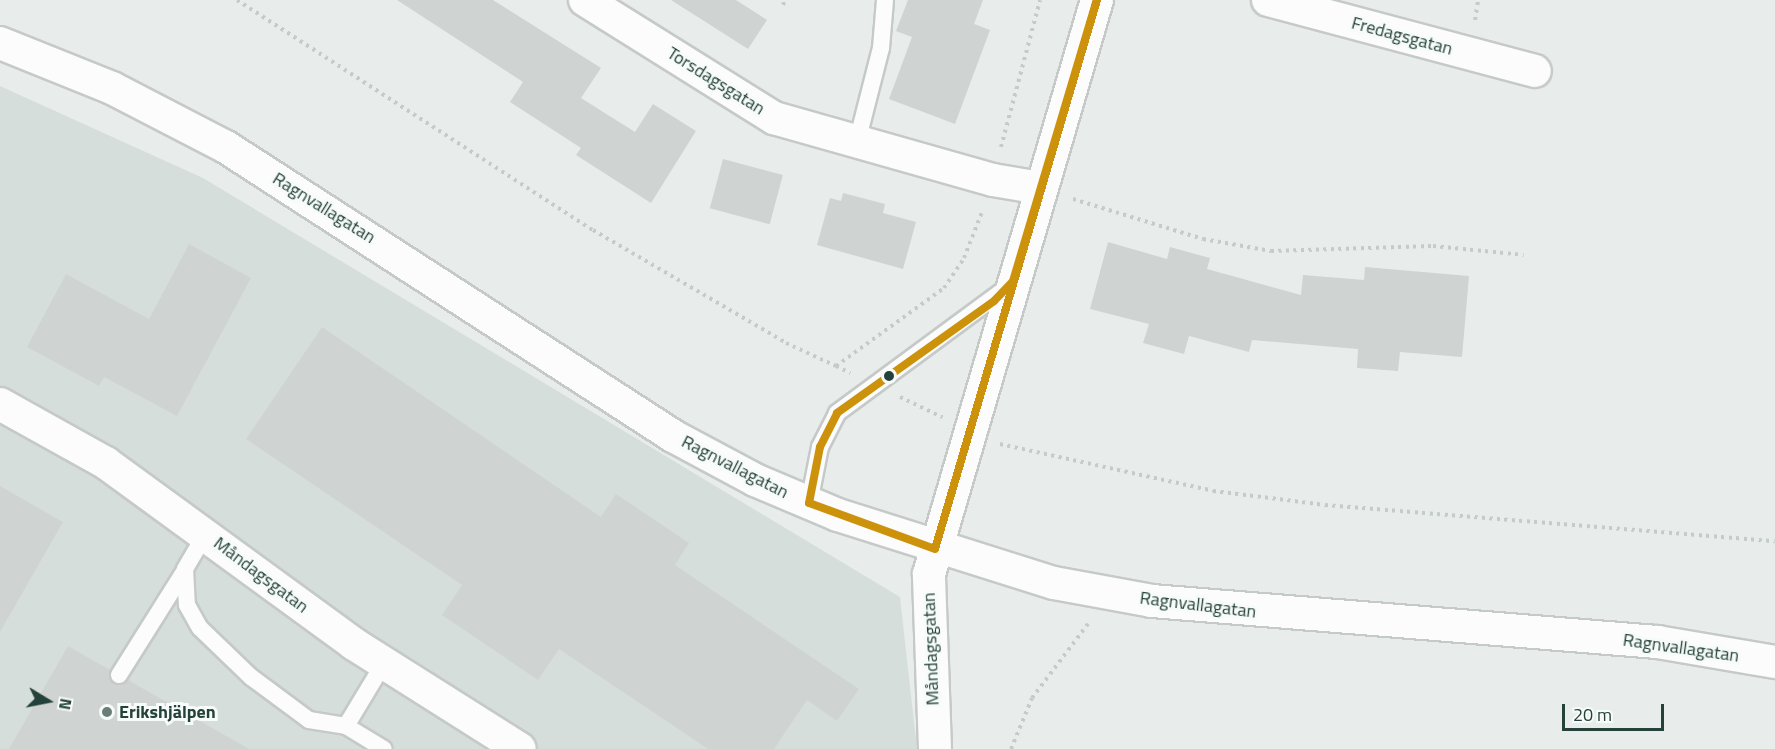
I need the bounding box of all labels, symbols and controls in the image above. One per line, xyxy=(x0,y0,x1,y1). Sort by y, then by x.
street label: Fredagsgatan xyxy=(1349,12,1455,60)
street label: Torsdagsgatan xyxy=(663,42,769,120)
street label: Ragnvallagatan xyxy=(269,168,379,248)
unlabelled marker xyxy=(883,370,895,382)
street label: Ragnvallagatan xyxy=(678,431,792,503)
street label: Måndagsgatan xyxy=(209,532,313,618)
street label: Ragnvallagatan xyxy=(1139,587,1257,623)
street label: Måndagsgatan xyxy=(918,592,944,706)
street label: Ragnvallagatan xyxy=(1622,629,1740,667)
north arrow xyxy=(18,671,78,731)
scale bar xyxy=(1565,692,1667,730)
text: N xyxy=(53,697,79,712)
place label: Erikshjälpen xyxy=(119,701,216,723)
text: 20 m xyxy=(1573,701,1612,728)
marker: Erikshjälpen xyxy=(100,705,114,719)

